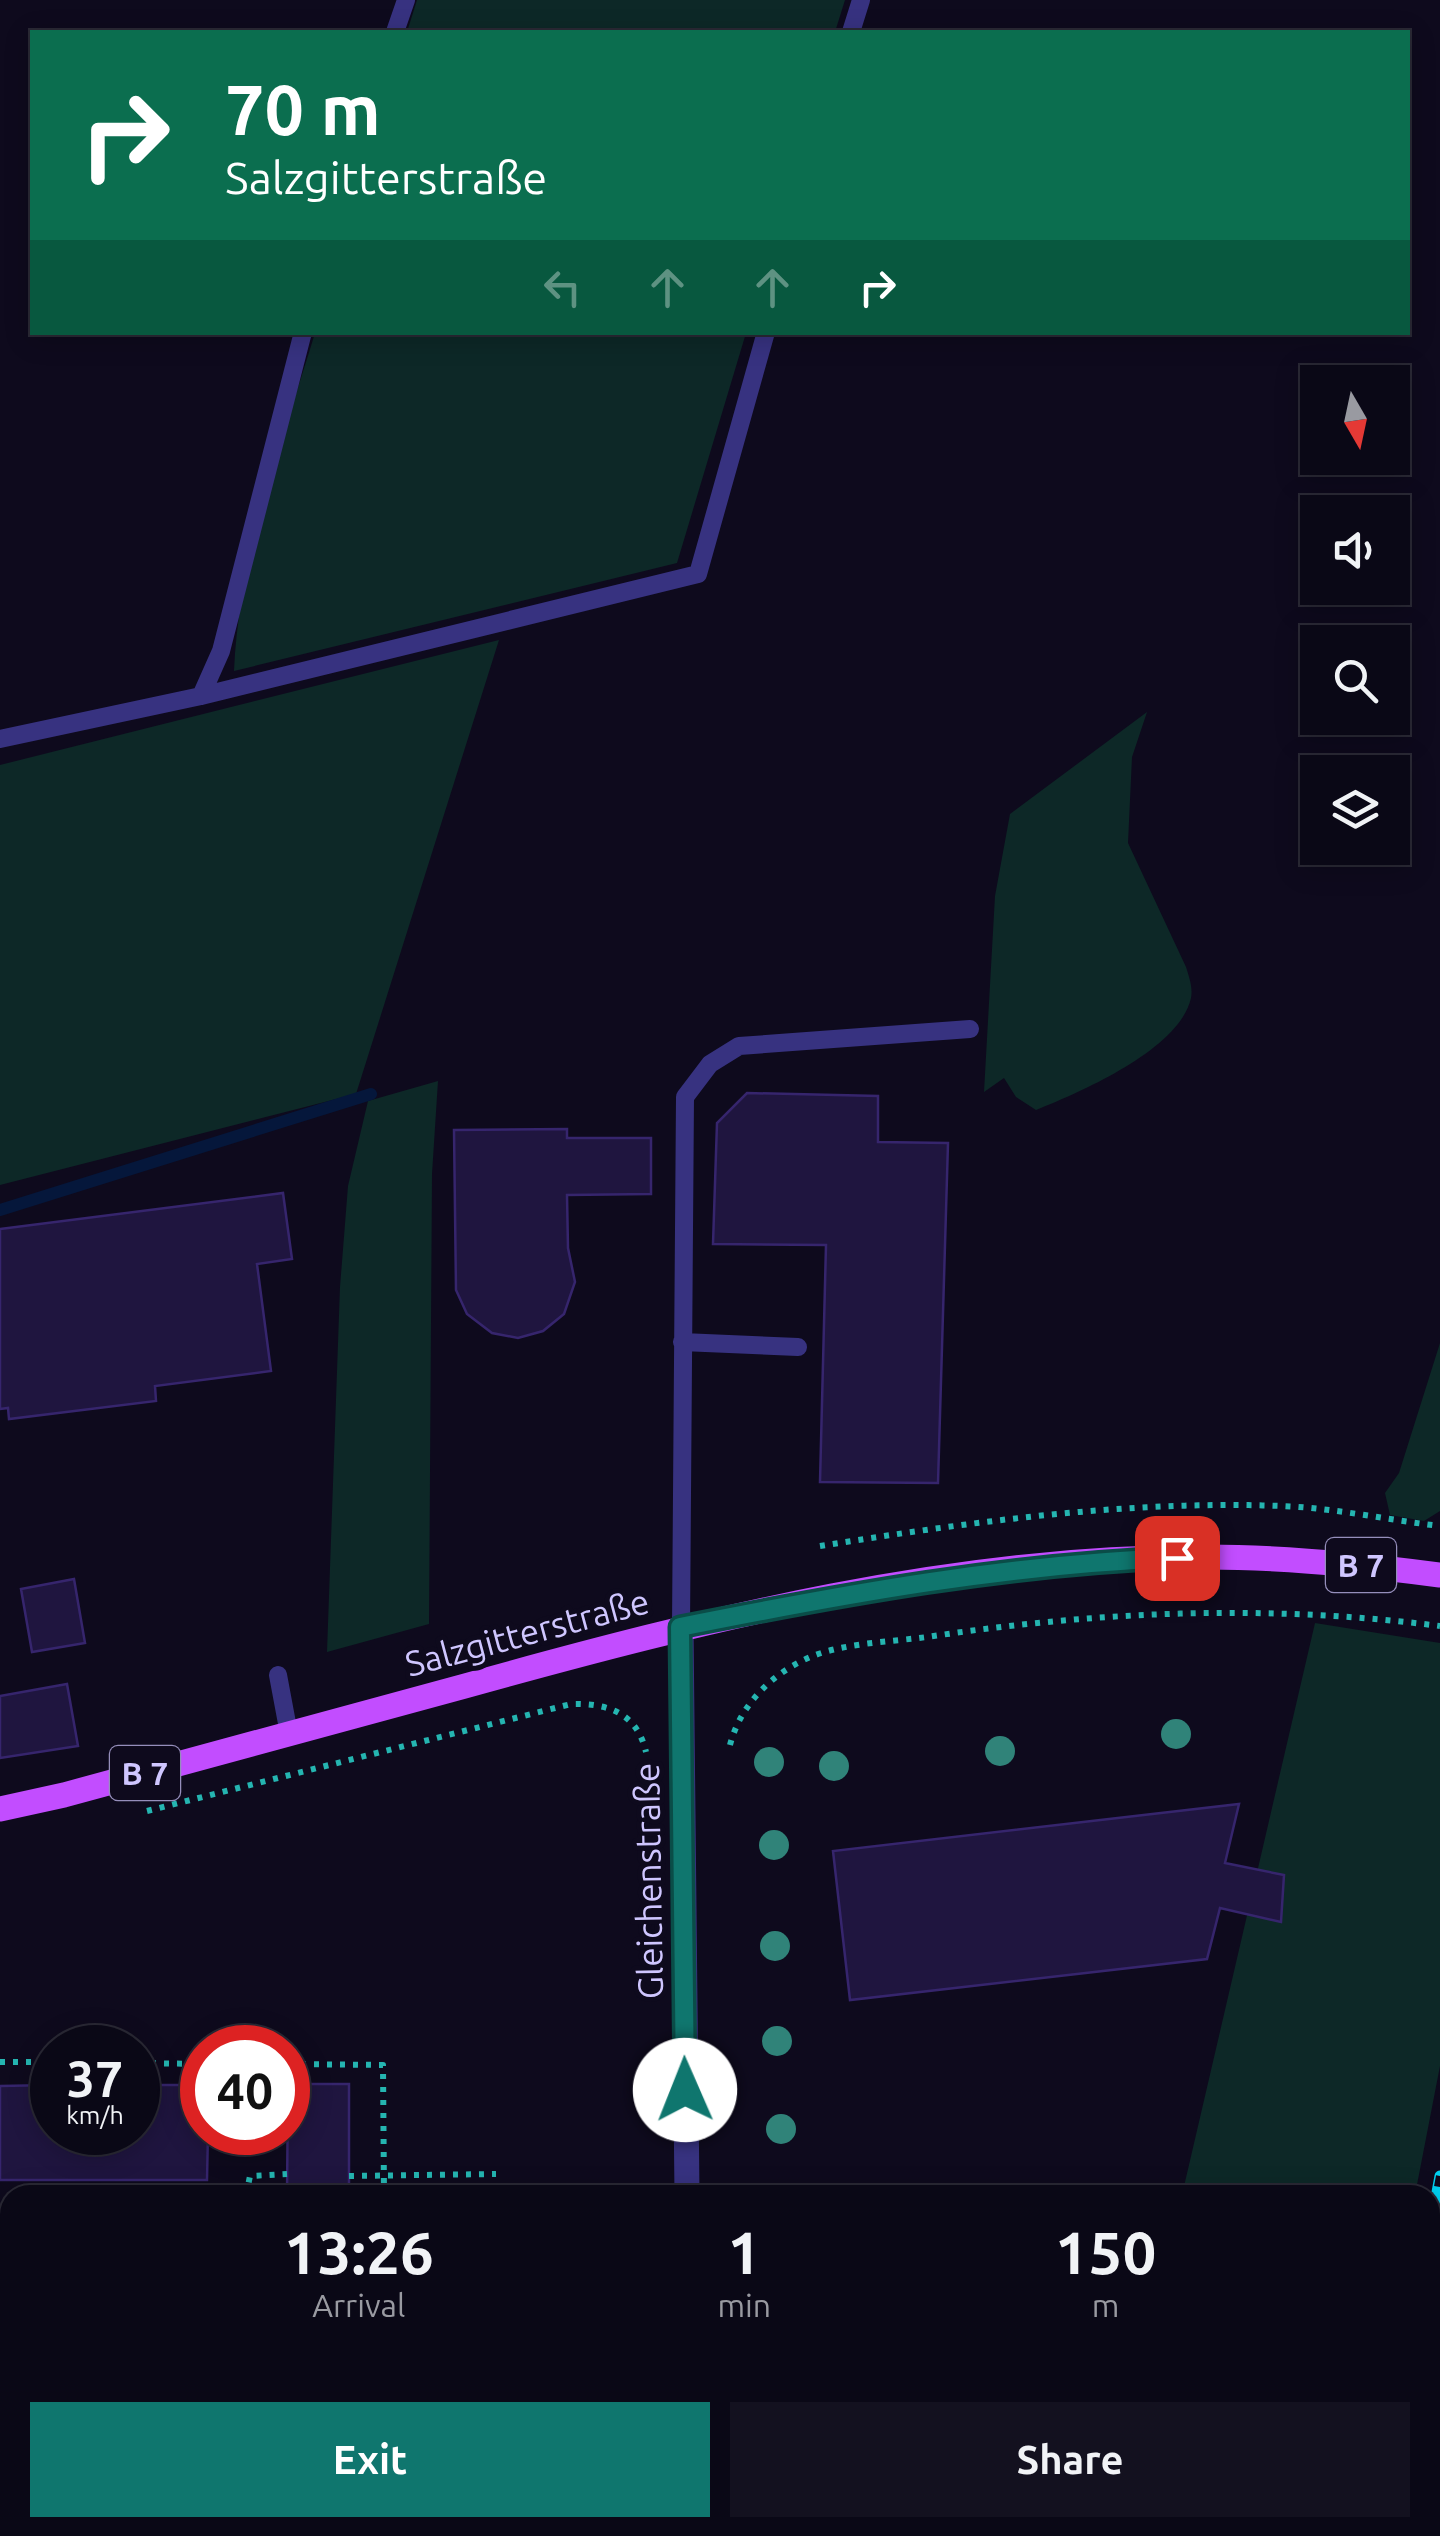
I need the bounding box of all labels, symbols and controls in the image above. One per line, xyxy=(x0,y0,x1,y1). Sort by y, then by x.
icon: right xyxy=(60,70,190,200)
text: 70 m xyxy=(225,70,381,148)
text: Salzgitterstraße xyxy=(225,152,547,203)
icon: left xyxy=(535,260,590,315)
icon: ahead xyxy=(640,260,695,315)
icon: ahead xyxy=(745,260,800,315)
icon: right xyxy=(850,260,905,315)
north arrow xyxy=(1300,365,1410,475)
map controls xyxy=(1300,365,1410,865)
button: sound xyxy=(1300,495,1410,605)
button: search xyxy=(1300,625,1410,735)
button: layers xyxy=(1300,755,1410,865)
pin xyxy=(1135,1516,1220,1601)
icon: arrive xyxy=(1150,1531,1205,1586)
road number: B 7 xyxy=(1326,1538,1396,1592)
street label: Salzgitterstraße xyxy=(401,1580,653,1684)
road number: B 7 xyxy=(110,1746,180,1800)
street label: Gleichenstraße xyxy=(626,1762,670,2000)
speed limit sign: 40 xyxy=(180,2025,310,2155)
position arrow xyxy=(633,2038,737,2142)
text: 37 xyxy=(67,2050,123,2106)
text: km/h xyxy=(66,2101,124,2129)
text: 13:26 xyxy=(284,2218,434,2285)
text: 1 xyxy=(727,2218,761,2285)
text: 150 xyxy=(1055,2218,1156,2285)
text: Arrival xyxy=(312,2287,405,2323)
text: min xyxy=(717,2287,771,2323)
text: m xyxy=(1092,2287,1119,2323)
button: Exit xyxy=(30,2402,710,2517)
button: Share xyxy=(730,2402,1410,2517)

